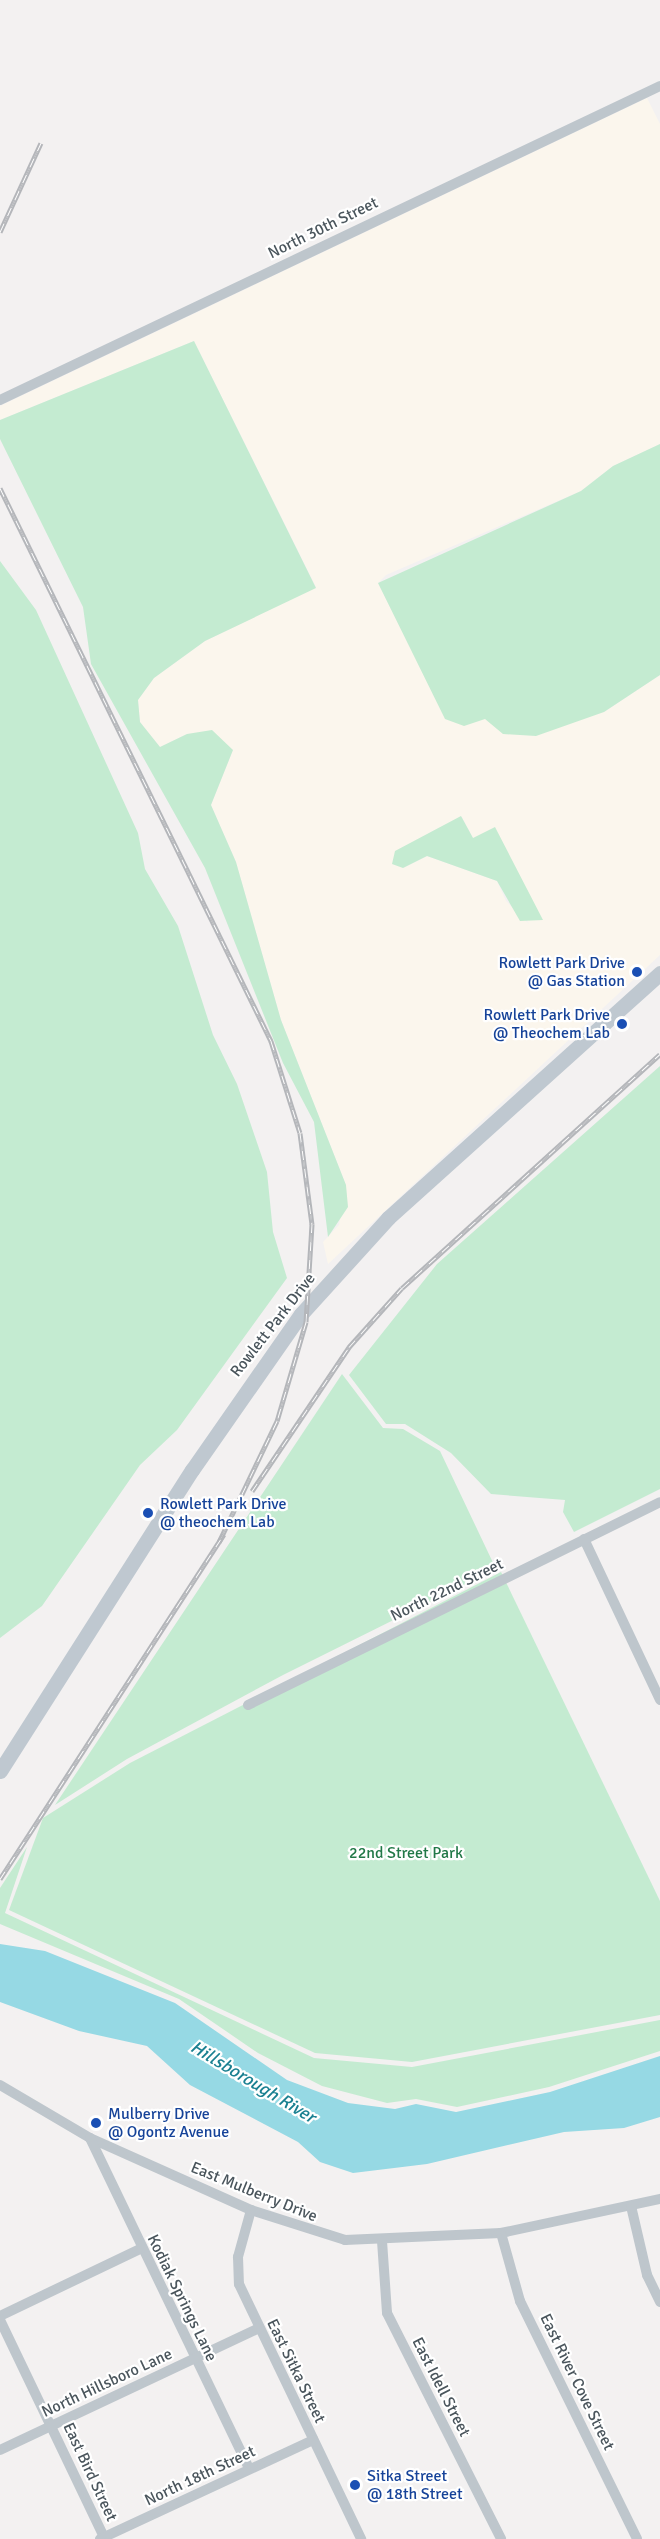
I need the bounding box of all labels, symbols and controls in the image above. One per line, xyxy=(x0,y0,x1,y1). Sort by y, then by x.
street label: North 30th Street xyxy=(265,193,381,263)
place label: Rowlett Park Drive @ Gas Station xyxy=(499,953,625,991)
marker: Rowlett Park Drive @ Gas Station xyxy=(630,965,644,979)
place label: Rowlett Park Drive @ Theochem Lab xyxy=(484,1005,610,1043)
marker: Rowlett Park Drive @ Theochem Lab xyxy=(615,1017,629,1031)
street label: Rowlett Park Drive xyxy=(227,1269,319,1381)
place label: Rowlett Park Drive @ theochem Lab xyxy=(160,1494,286,1532)
marker: Rowlett Park Drive @ theochem Lab xyxy=(141,1506,155,1520)
street label: North 22nd Street xyxy=(388,1554,506,1626)
park label: 22nd Street Park xyxy=(349,1843,463,1863)
water label: Hillsborough River xyxy=(187,2036,319,2128)
place label: Mulberry Drive @ Ogontz Avenue xyxy=(108,2104,229,2142)
marker: Mulberry Drive @ Ogontz Avenue xyxy=(89,2116,103,2130)
street label: East Mulberry Drive xyxy=(188,2158,320,2226)
street label: Kodiak Springs Lane xyxy=(143,2232,221,2364)
street label: East River Cove Street xyxy=(536,2311,618,2453)
street label: East Sitka Street xyxy=(263,2316,329,2426)
street label: East Idell Street xyxy=(408,2334,474,2440)
street label: North Hillsboro Lane xyxy=(39,2344,175,2422)
street label: East Bird Street xyxy=(59,2420,121,2524)
street label: North 18th Street xyxy=(142,2442,258,2510)
place label: Sitka Street @ 18th Street xyxy=(367,2466,463,2504)
marker: Sitka Street @ 18th Street xyxy=(348,2478,362,2492)

